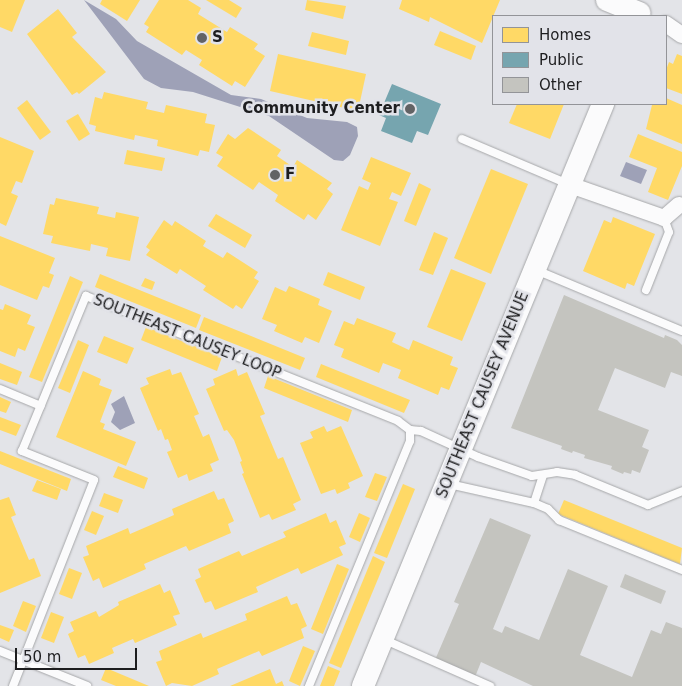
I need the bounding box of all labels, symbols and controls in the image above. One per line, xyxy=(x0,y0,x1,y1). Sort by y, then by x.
legend xyxy=(492,15,667,105)
text: Homes xyxy=(539,26,591,44)
place label: S xyxy=(212,29,223,47)
marker: S xyxy=(196,32,208,44)
text: Public xyxy=(539,51,583,69)
text: Other xyxy=(539,76,582,94)
place label: Community Center xyxy=(242,100,400,118)
marker: Community Center xyxy=(404,103,416,115)
place label: F xyxy=(285,166,295,184)
marker: F xyxy=(269,169,281,181)
street label: SOUTHEAST CAUSEY AVENUE xyxy=(433,289,533,501)
street label: SOUTHEAST CAUSEY LOOP xyxy=(90,291,284,383)
scale bar xyxy=(18,638,140,670)
text: 50 m xyxy=(23,648,61,666)

